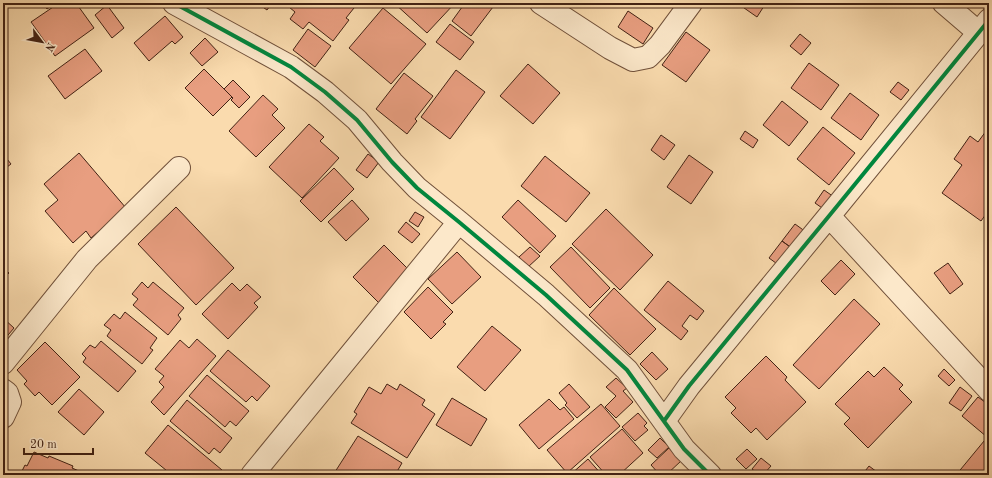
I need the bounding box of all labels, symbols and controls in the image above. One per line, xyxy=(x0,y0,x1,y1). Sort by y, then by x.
north arrow xyxy=(22,22,62,62)
text: N xyxy=(42,40,56,53)
scale bar xyxy=(24,430,93,456)
text: 20 m xyxy=(30,439,57,451)

